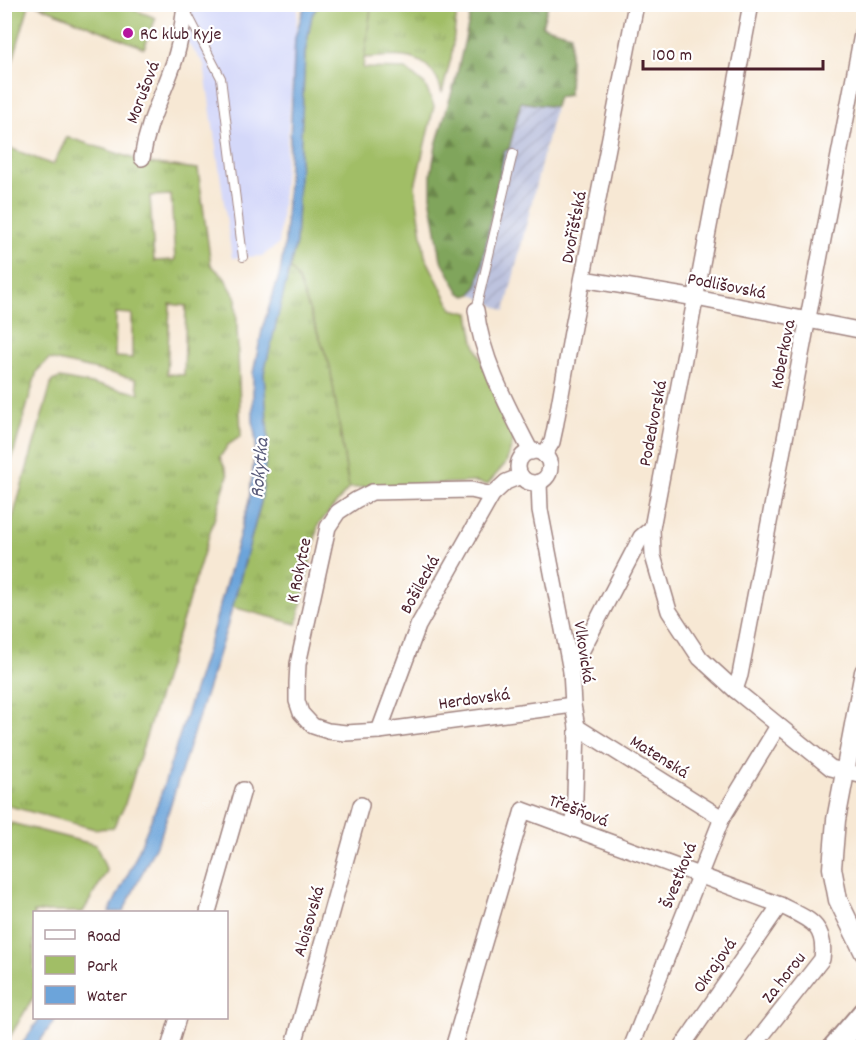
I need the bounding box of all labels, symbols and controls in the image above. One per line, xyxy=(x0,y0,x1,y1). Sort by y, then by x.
place label: RC klub Kyje xyxy=(140,23,221,48)
marker: RC klub Kyje xyxy=(121,26,135,40)
scale bar xyxy=(643,33,823,71)
text: 100 m xyxy=(652,44,692,69)
street label: Morušová xyxy=(121,58,168,128)
street label: Dvořišťská xyxy=(556,189,595,266)
street label: Podlišovská xyxy=(685,268,768,307)
street label: Koberkova xyxy=(765,317,804,391)
street label: Podedvorská xyxy=(634,378,675,469)
water label: Rokytka xyxy=(244,436,278,499)
street label: K Rokytce xyxy=(281,536,320,605)
street label: Bošilecká xyxy=(395,551,447,619)
street label: Vlkovická xyxy=(565,619,600,685)
street label: Herdovská xyxy=(437,683,512,718)
street label: Matenská xyxy=(624,730,693,786)
street label: Třešňová xyxy=(545,789,612,835)
street label: Švestková xyxy=(656,839,705,913)
street label: Aloisovská xyxy=(288,883,332,960)
legend xyxy=(33,911,228,1019)
text: Road xyxy=(87,925,121,950)
street label: Okrajová xyxy=(688,934,744,999)
street label: Za horou xyxy=(757,948,813,1010)
text: Park xyxy=(87,955,118,980)
text: Water xyxy=(87,985,127,1010)

